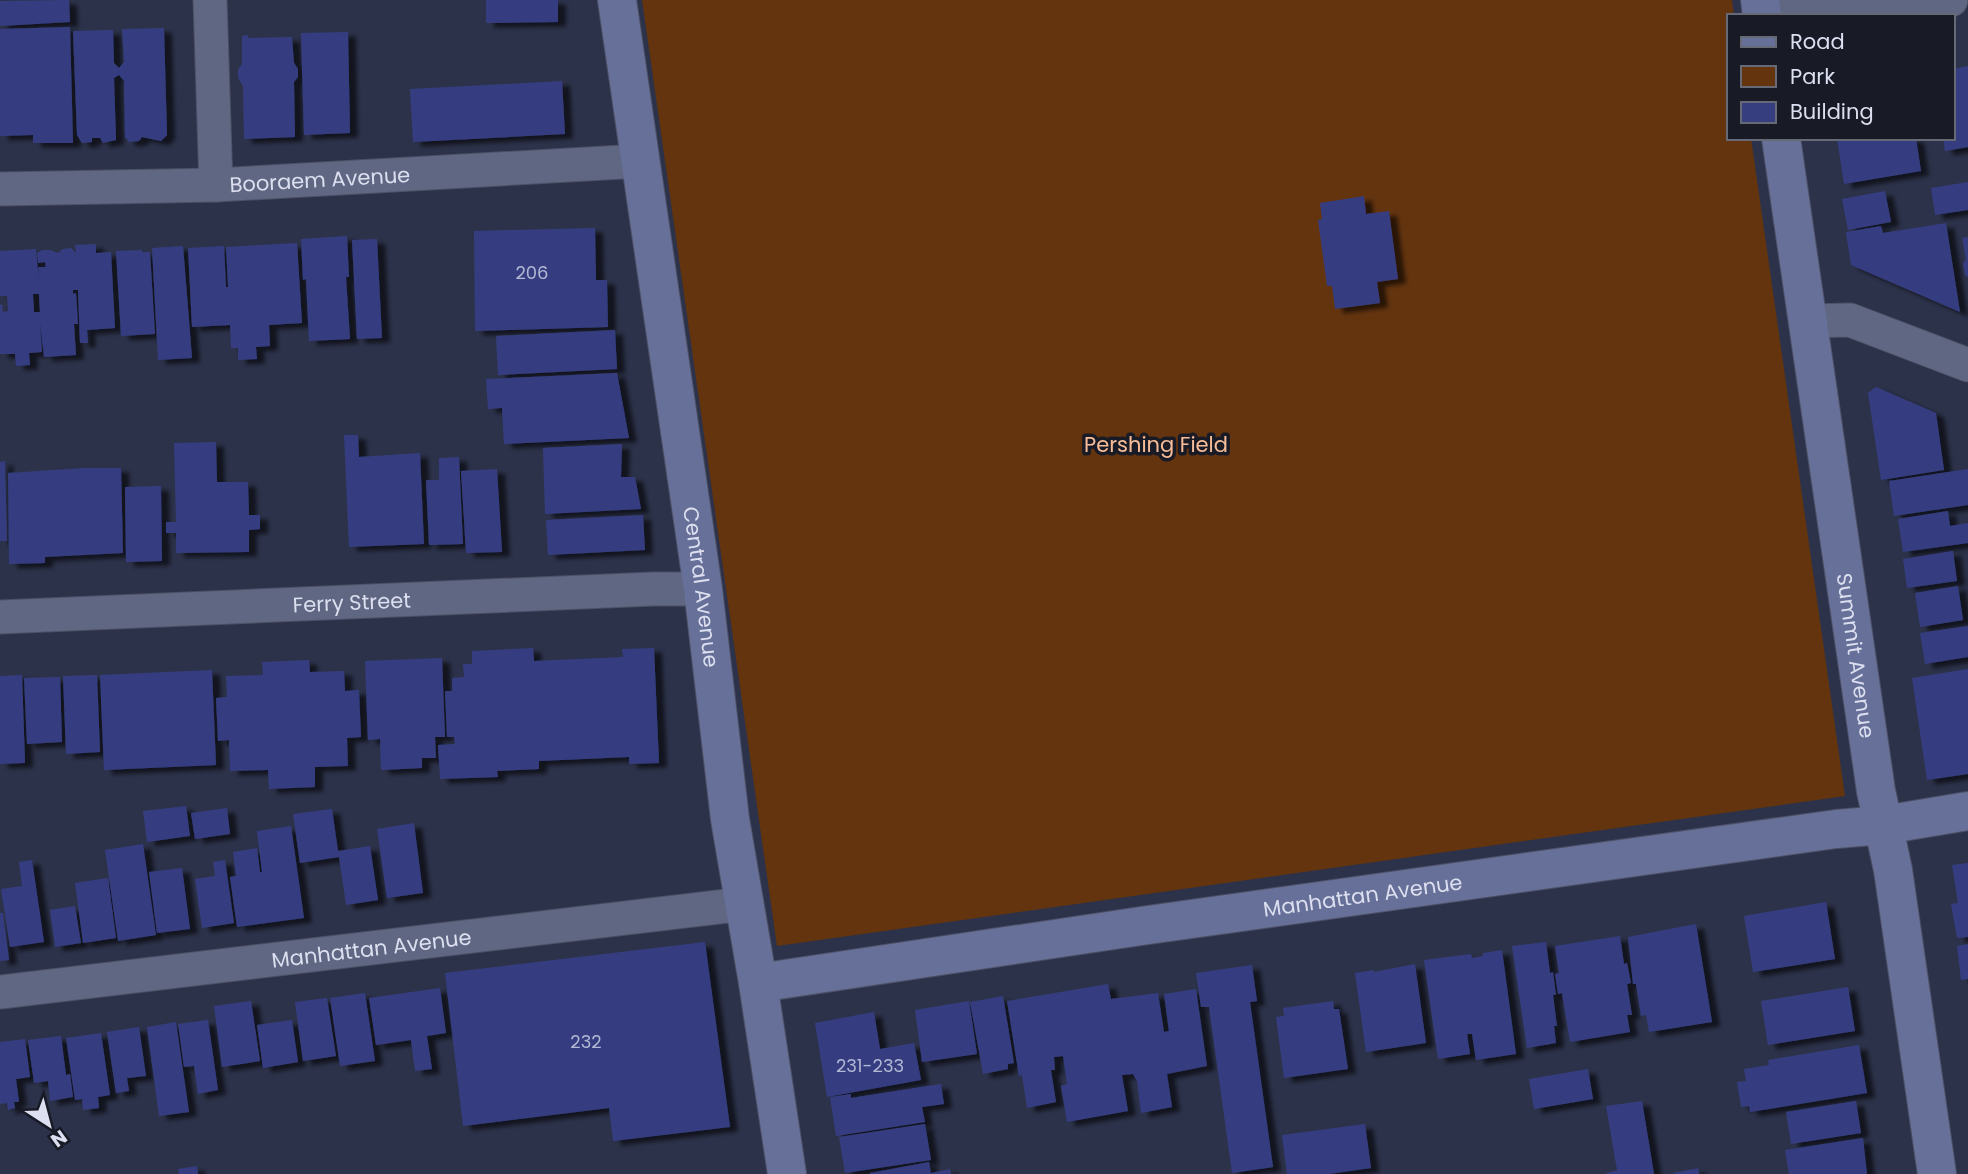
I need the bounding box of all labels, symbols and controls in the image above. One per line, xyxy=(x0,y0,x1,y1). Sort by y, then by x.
legend xyxy=(1727,14,1954,140)
text: Road xyxy=(1790,27,1845,56)
text: Park xyxy=(1790,62,1835,91)
text: Building xyxy=(1790,97,1874,126)
street label: Booraem Avenue xyxy=(229,160,411,199)
house number: 206 xyxy=(515,260,549,285)
park label: Pershing Field xyxy=(1084,430,1228,459)
street label: Central Avenue xyxy=(677,504,727,669)
street label: Summit Avenue xyxy=(1830,571,1883,740)
street label: Ferry Street xyxy=(292,585,411,619)
street label: Manhattan Avenue xyxy=(1261,867,1464,923)
street label: Manhattan Avenue xyxy=(270,922,473,974)
house number: 232 xyxy=(570,1029,602,1054)
house number: 231-233 xyxy=(836,1053,904,1078)
north arrow xyxy=(14,1090,84,1160)
text: N xyxy=(45,1123,72,1153)

